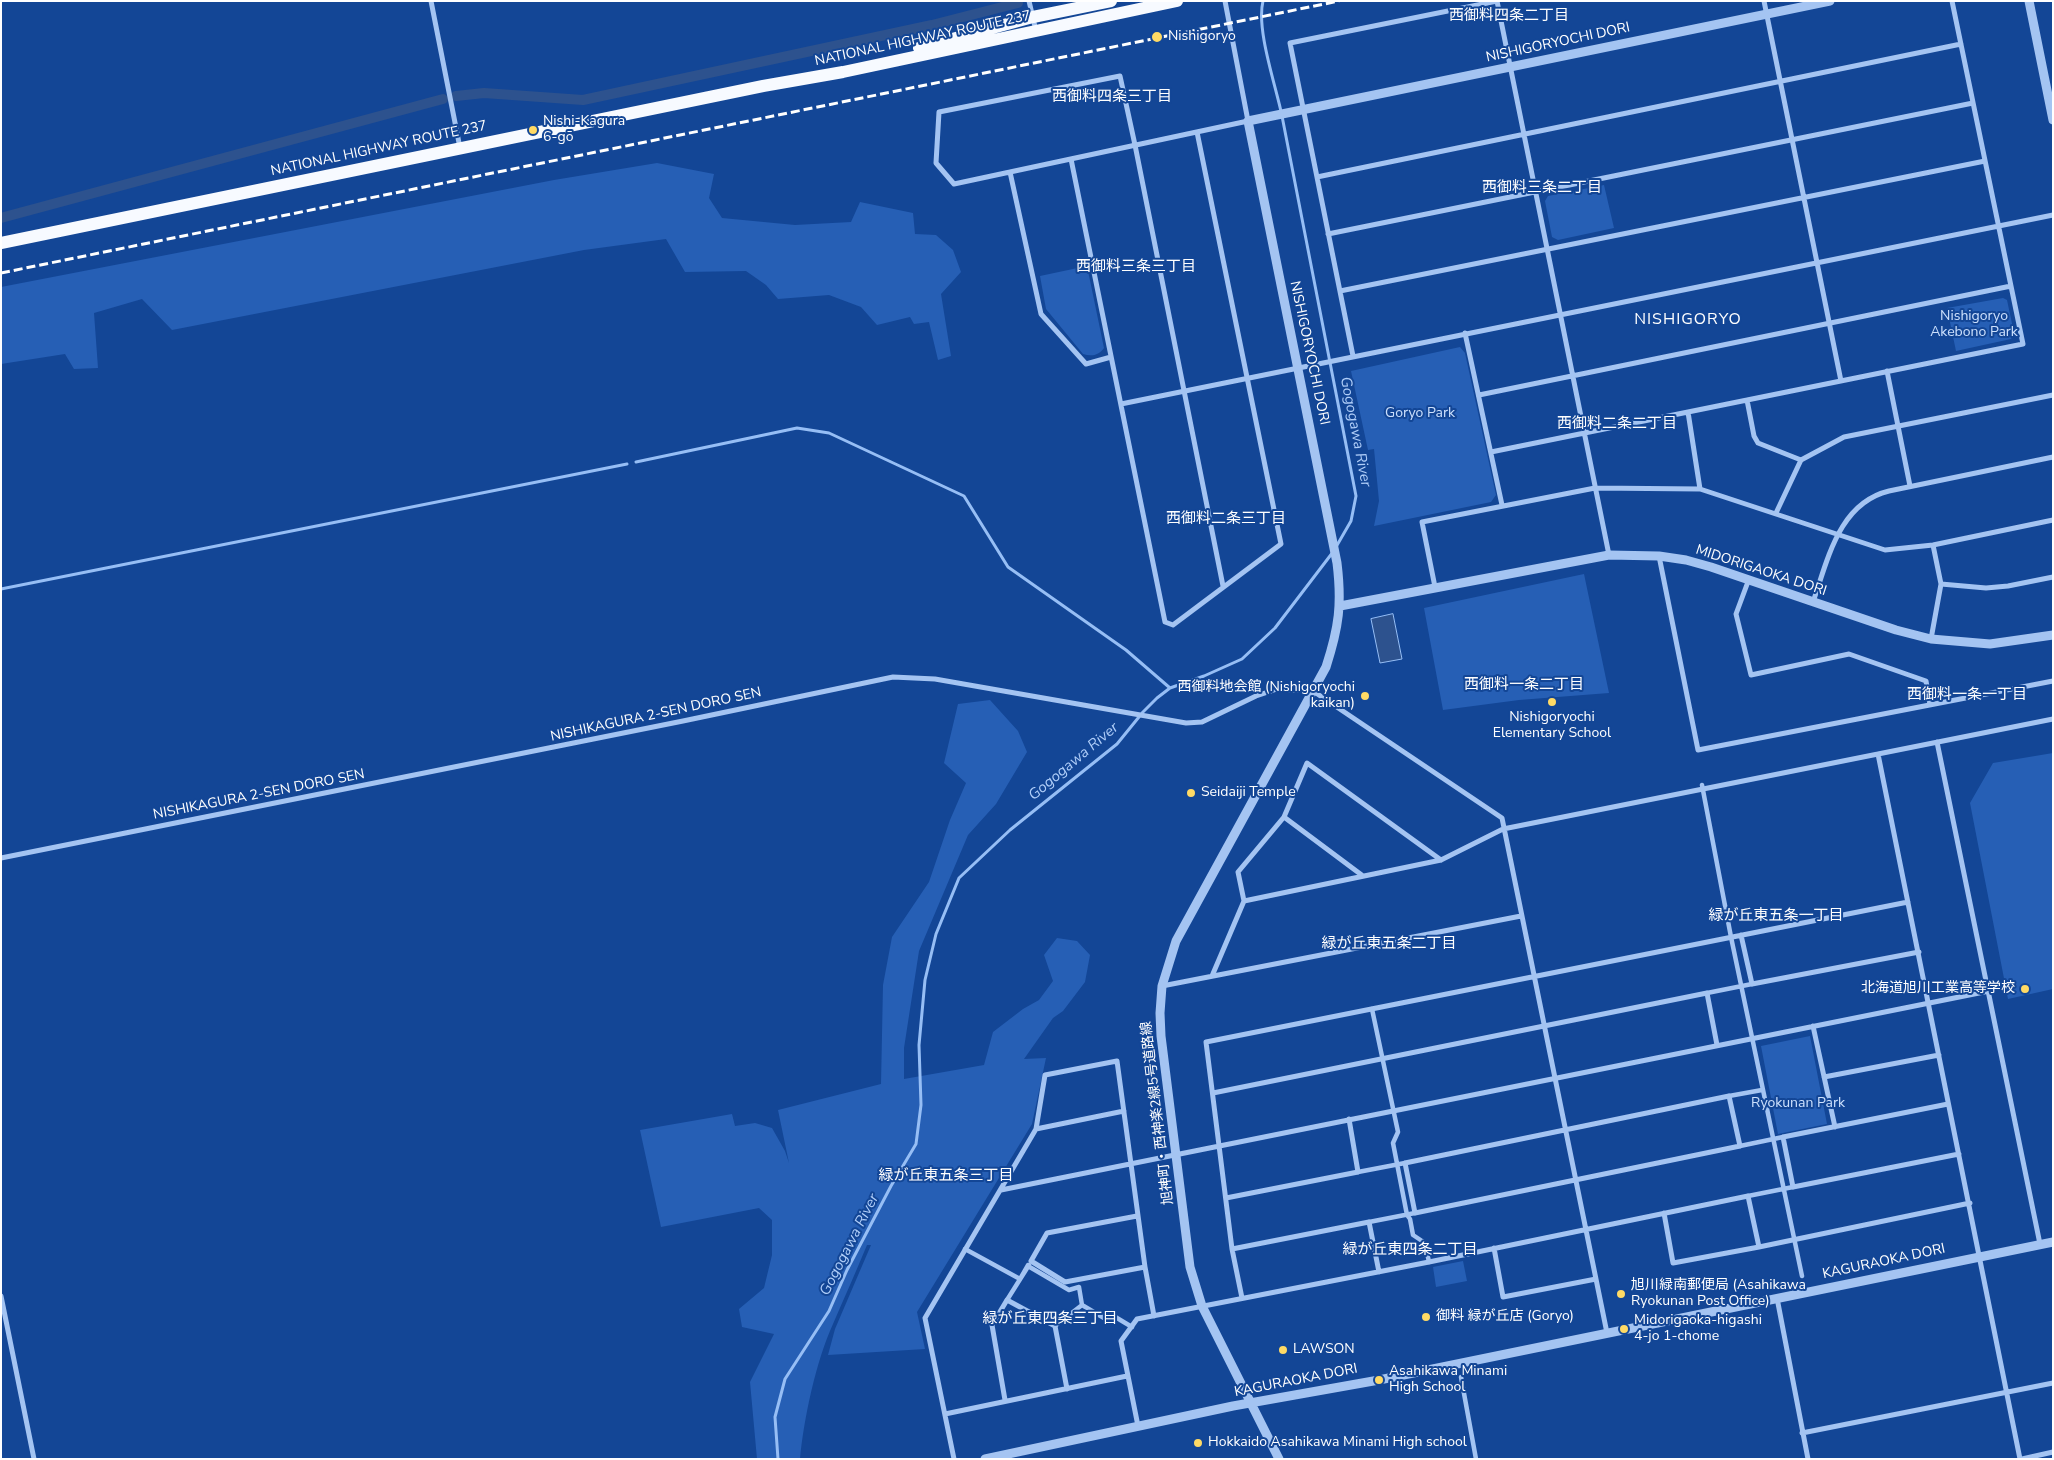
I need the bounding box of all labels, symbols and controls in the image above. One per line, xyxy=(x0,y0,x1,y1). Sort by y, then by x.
district label: 西御料四条二丁目 xyxy=(1449,7,1569,25)
street label: NATIONAL HIGHWAY ROUTE 237 xyxy=(813,8,1033,70)
street label: NISHIGORYOCHI DORI xyxy=(1484,20,1632,66)
place label: Nishigoryo xyxy=(1168,29,1236,45)
marker: Nishigoryo xyxy=(1150,30,1164,44)
district label: 西御料四条三丁目 xyxy=(1052,88,1172,106)
place label: Nishi-Kagura 6-gō xyxy=(543,114,625,146)
street label: NATIONAL HIGHWAY ROUTE 237 xyxy=(269,118,489,180)
marker: Nishi-Kagura 6-gō xyxy=(527,124,539,136)
district label: 西御料三条二丁目 xyxy=(1482,179,1602,197)
district label: 西御料三条三丁目 xyxy=(1076,258,1196,276)
street label: NISHIGORYOCHI DORI xyxy=(1286,279,1332,427)
park label: Nishigoryo Akebono Park xyxy=(1930,309,2018,342)
district label: NISHIGORYO xyxy=(1633,310,1743,330)
water label: Gogogawa River xyxy=(1336,375,1374,489)
park label: Goryo Park xyxy=(1385,406,1455,422)
district label: 西御料二条二丁目 xyxy=(1557,415,1677,433)
district label: 西御料二条三丁目 xyxy=(1166,510,1286,528)
street label: MIDORIGAOKA DORI xyxy=(1693,542,1829,600)
district label: 西御料一条二丁目 xyxy=(1464,676,1584,694)
place label: 西御料地会館 (Nishigoryochi kaikan) xyxy=(1177,680,1355,712)
street label: NISHIKAGURA 2-SEN DORO SEN xyxy=(549,684,763,746)
district label: 西御料一条一丁目 xyxy=(1907,686,2027,704)
marker: 西御料地会館 (Nishigoryochi kaikan) xyxy=(1359,690,1371,702)
marker: Nishigoryochi Elementary School xyxy=(1546,696,1558,708)
place label: Nishigoryochi Elementary School xyxy=(1493,710,1611,742)
water label: Gogogawa River xyxy=(1025,719,1123,805)
street label: NISHIKAGURA 2-SEN DORO SEN xyxy=(152,766,366,824)
place label: Seidaiji Temple xyxy=(1201,785,1296,801)
marker: Seidaiji Temple xyxy=(1185,787,1197,799)
district label: 緑が丘東五条一丁目 xyxy=(1709,907,1843,925)
district label: 緑が丘東五条二丁目 xyxy=(1322,935,1456,953)
place label: 北海道旭川工業高等学校 xyxy=(1861,981,2015,997)
marker: 北海道旭川工業高等学校 xyxy=(2019,983,2031,995)
street label: 旭神町・西神楽2線5号道路線 xyxy=(1138,1020,1178,1206)
park label: Ryokunan Park xyxy=(1751,1096,1845,1112)
district label: 緑が丘東五条三丁目 xyxy=(879,1167,1013,1185)
water label: Gogogawa River xyxy=(817,1191,883,1299)
district label: 緑が丘東四条二丁目 xyxy=(1343,1241,1477,1259)
street label: KAGURAOKA DORI xyxy=(1821,1241,1947,1283)
place label: 旭川緑南郵便局 (Asahikawa Ryokunan Post Office) xyxy=(1631,1278,1806,1310)
marker: 旭川緑南郵便局 (Asahikawa Ryokunan Post Office) xyxy=(1615,1288,1627,1300)
place label: 御料 緑が丘店 (Goryo) xyxy=(1436,1309,1574,1325)
district label: 緑が丘東四条三丁目 xyxy=(983,1310,1117,1328)
marker: 御料 緑が丘店 (Goryo) xyxy=(1420,1311,1432,1323)
place label: Midorigaoka-higashi 4-jo 1-chome xyxy=(1634,1313,1762,1345)
marker: Midorigaoka-higashi 4-jo 1-chome xyxy=(1618,1323,1630,1335)
place label: LAWSON xyxy=(1293,1342,1355,1358)
marker: LAWSON xyxy=(1277,1344,1289,1356)
street label: KAGURAOKA DORI xyxy=(1233,1361,1359,1401)
place label: Asahikawa Minami High School xyxy=(1389,1364,1507,1396)
marker: Asahikawa Minami High School xyxy=(1373,1374,1385,1386)
place label: Hokkaido Asahikawa Minami High school xyxy=(1208,1435,1467,1451)
marker: Hokkaido Asahikawa Minami High school xyxy=(1192,1437,1204,1449)

